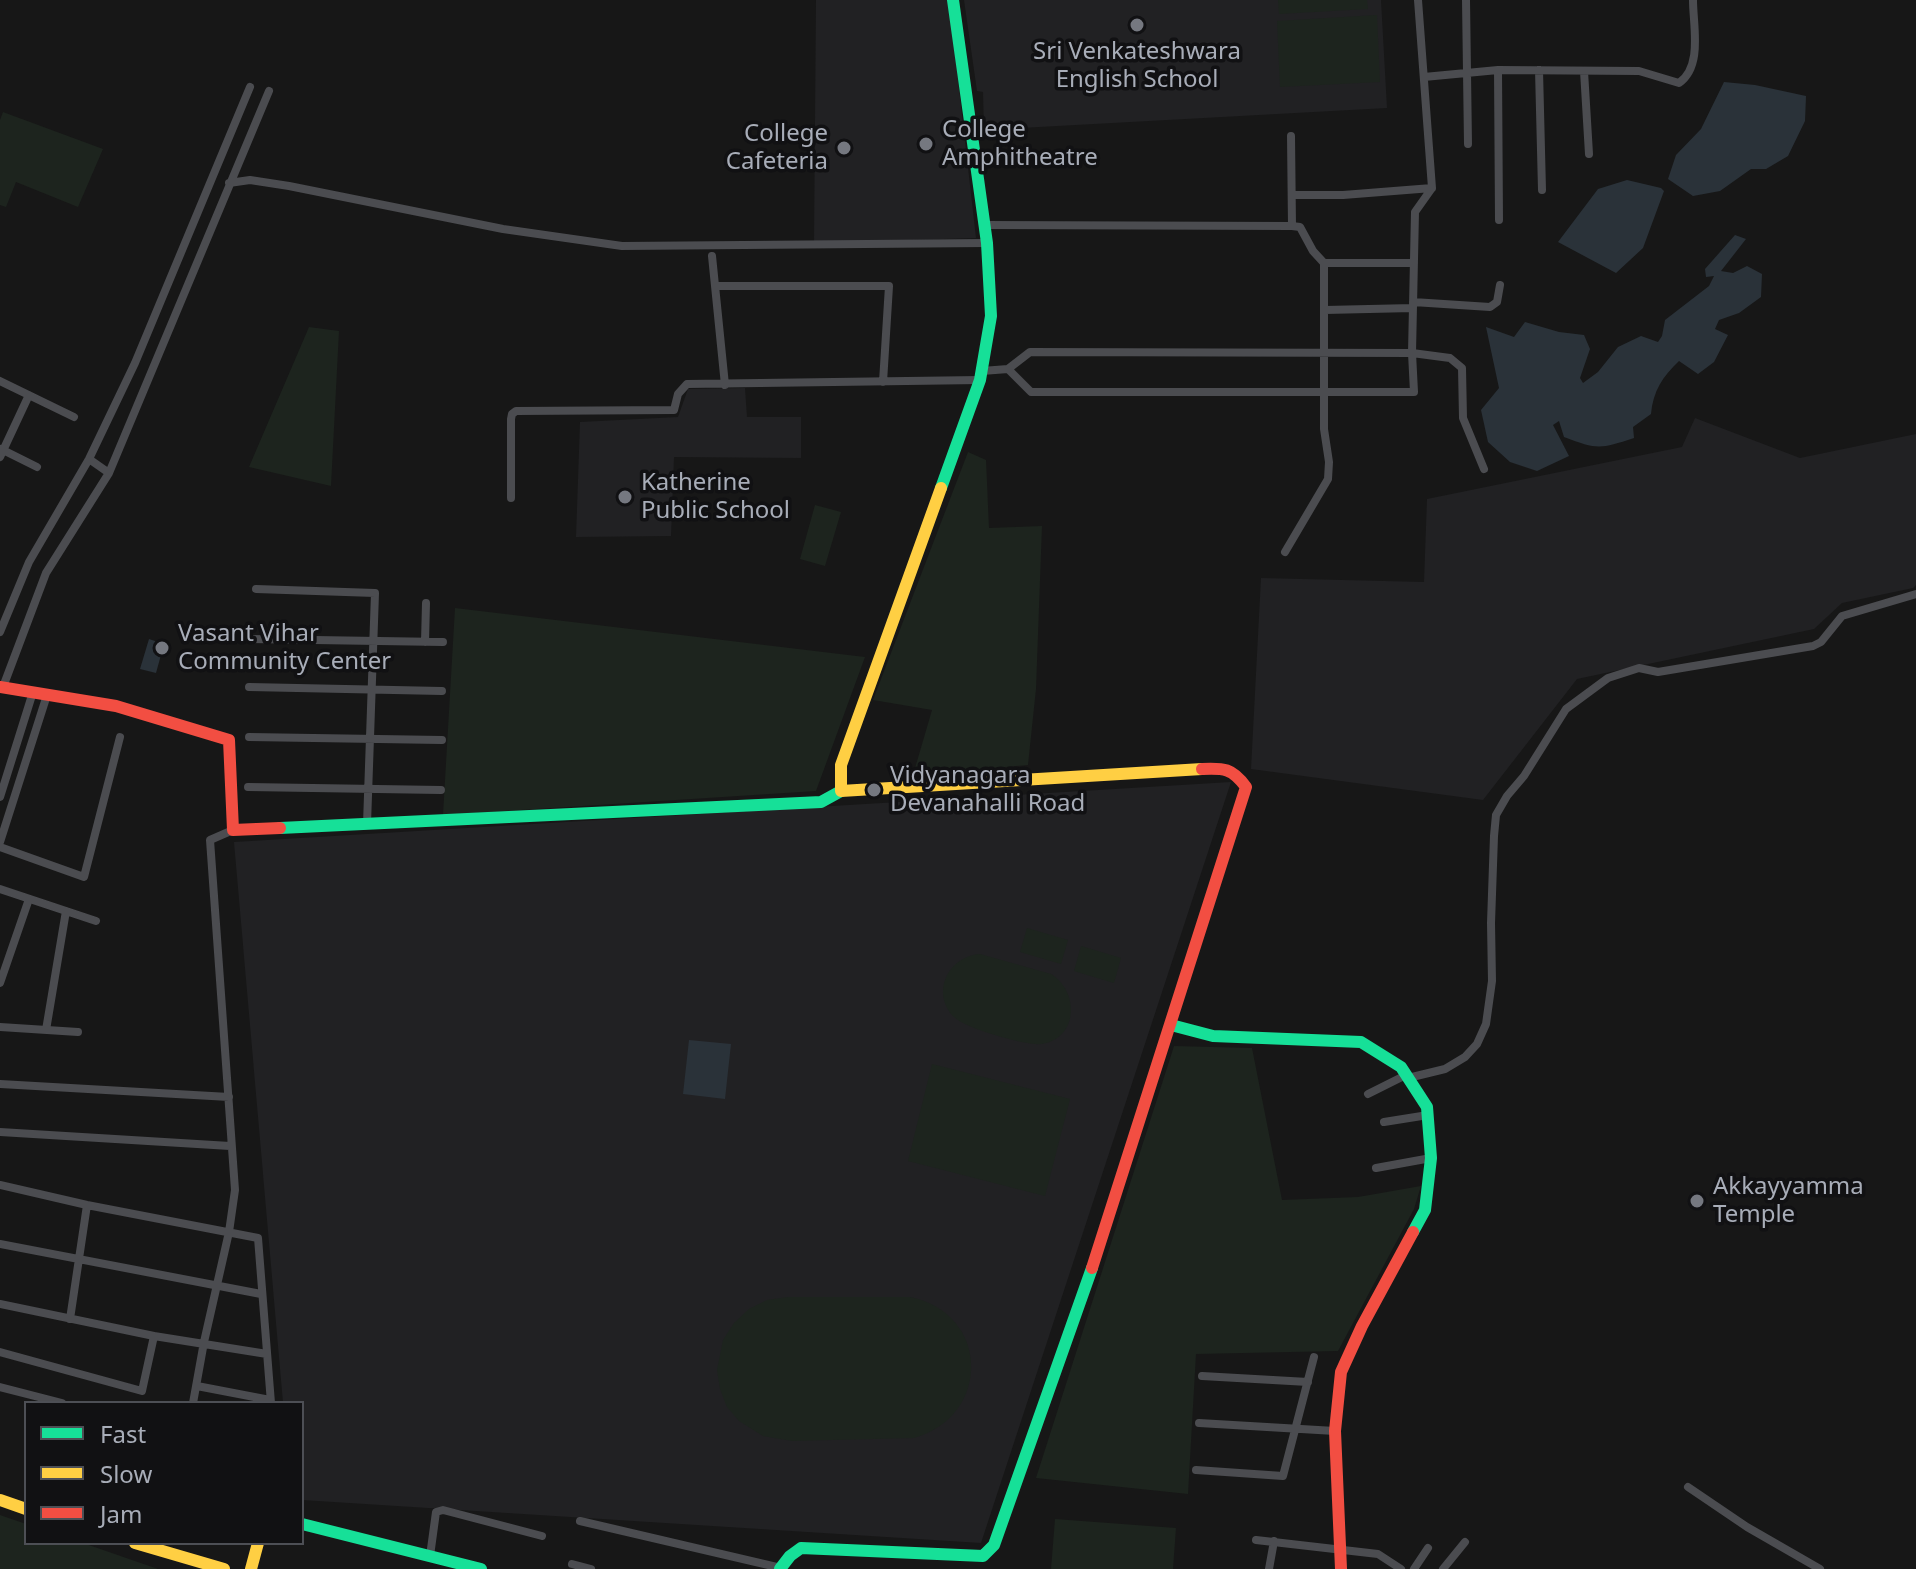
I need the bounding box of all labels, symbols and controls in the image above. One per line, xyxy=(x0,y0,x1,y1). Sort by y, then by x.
marker: Sri Venkateshwara English School xyxy=(1128,16,1146,34)
place label: Sri Venkateshwara English School xyxy=(1033,38,1241,94)
place label: College Amphitheatre xyxy=(942,116,1098,172)
place label: College Cafeteria xyxy=(726,120,828,176)
marker: College Amphitheatre xyxy=(917,135,935,153)
marker: College Cafeteria xyxy=(835,139,853,157)
place label: Katherine Public School xyxy=(641,469,790,525)
marker: Katherine Public School xyxy=(616,488,634,506)
place label: Vasant Vihar Community Center xyxy=(178,620,391,676)
marker: Vasant Vihar Community Center xyxy=(153,639,171,657)
place label: Vidyanagara Devanahalli Road xyxy=(890,762,1085,818)
marker: Vidyanagara Devanahalli Road xyxy=(865,781,883,799)
place label: Akkayyamma Temple xyxy=(1713,1173,1864,1229)
marker: Akkayyamma Temple xyxy=(1688,1192,1706,1210)
legend xyxy=(24,1401,304,1545)
text: Fast xyxy=(100,1417,146,1450)
text: Slow xyxy=(100,1457,152,1490)
text: Jam xyxy=(100,1497,142,1530)

